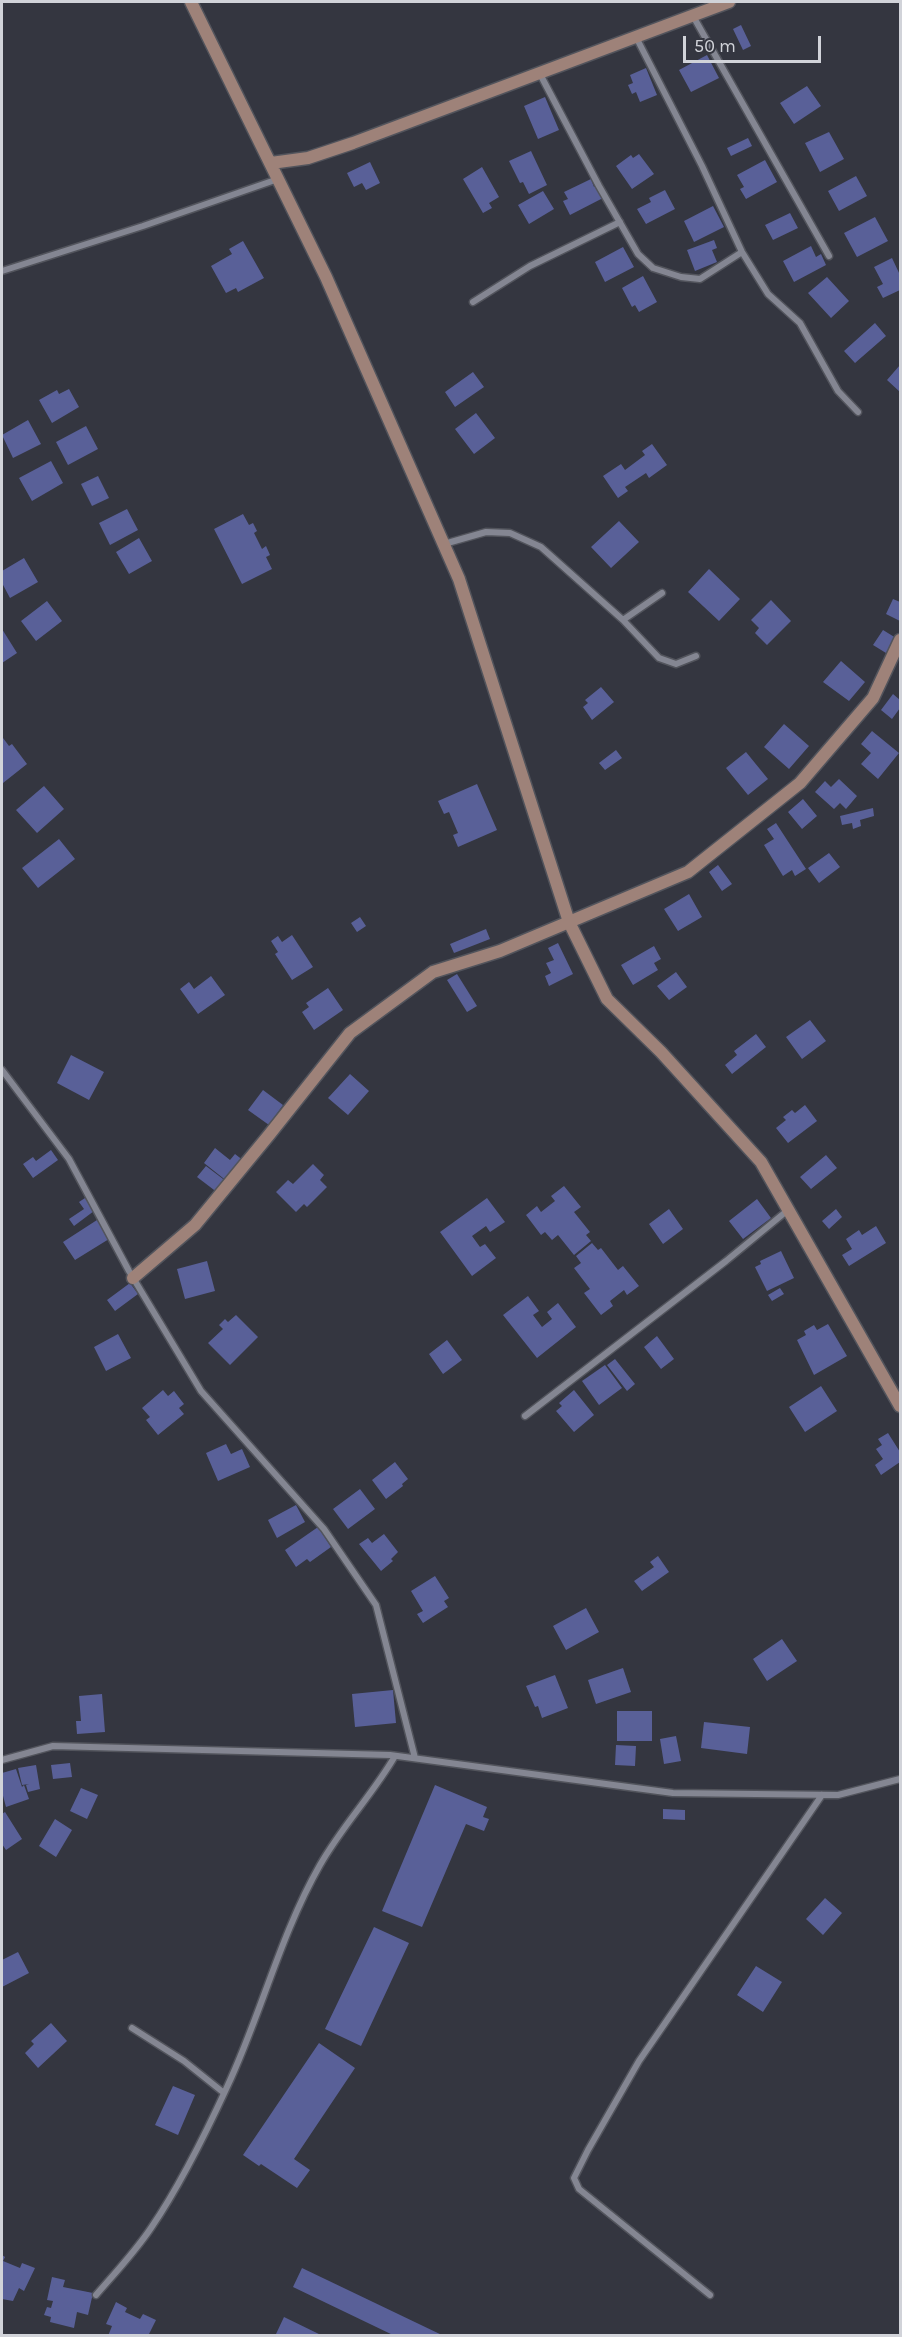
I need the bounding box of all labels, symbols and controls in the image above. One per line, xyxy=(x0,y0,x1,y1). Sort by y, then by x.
scale bar xyxy=(686,24,824,62)
text: 50 m xyxy=(694,35,736,57)

